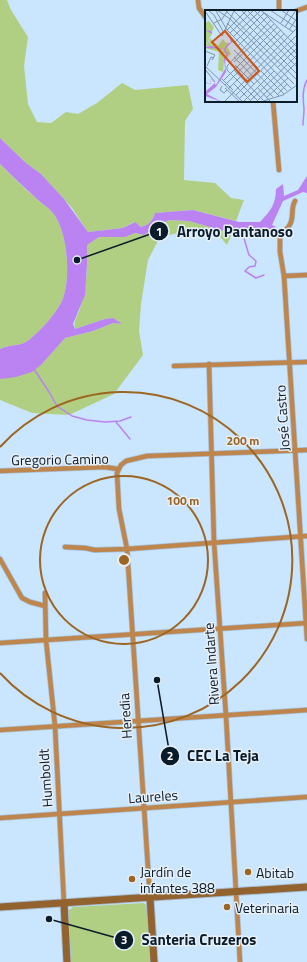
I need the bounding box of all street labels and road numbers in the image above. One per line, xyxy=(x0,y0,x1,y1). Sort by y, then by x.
street label: José Castro xyxy=(269,384,295,452)
street label: Gregorio Camino xyxy=(11,448,109,470)
street label: Rivera Indarte xyxy=(198,622,224,706)
street label: Heredia xyxy=(113,692,137,740)
street label: Humboldt xyxy=(32,748,58,808)
street label: Laureles xyxy=(127,784,179,808)

